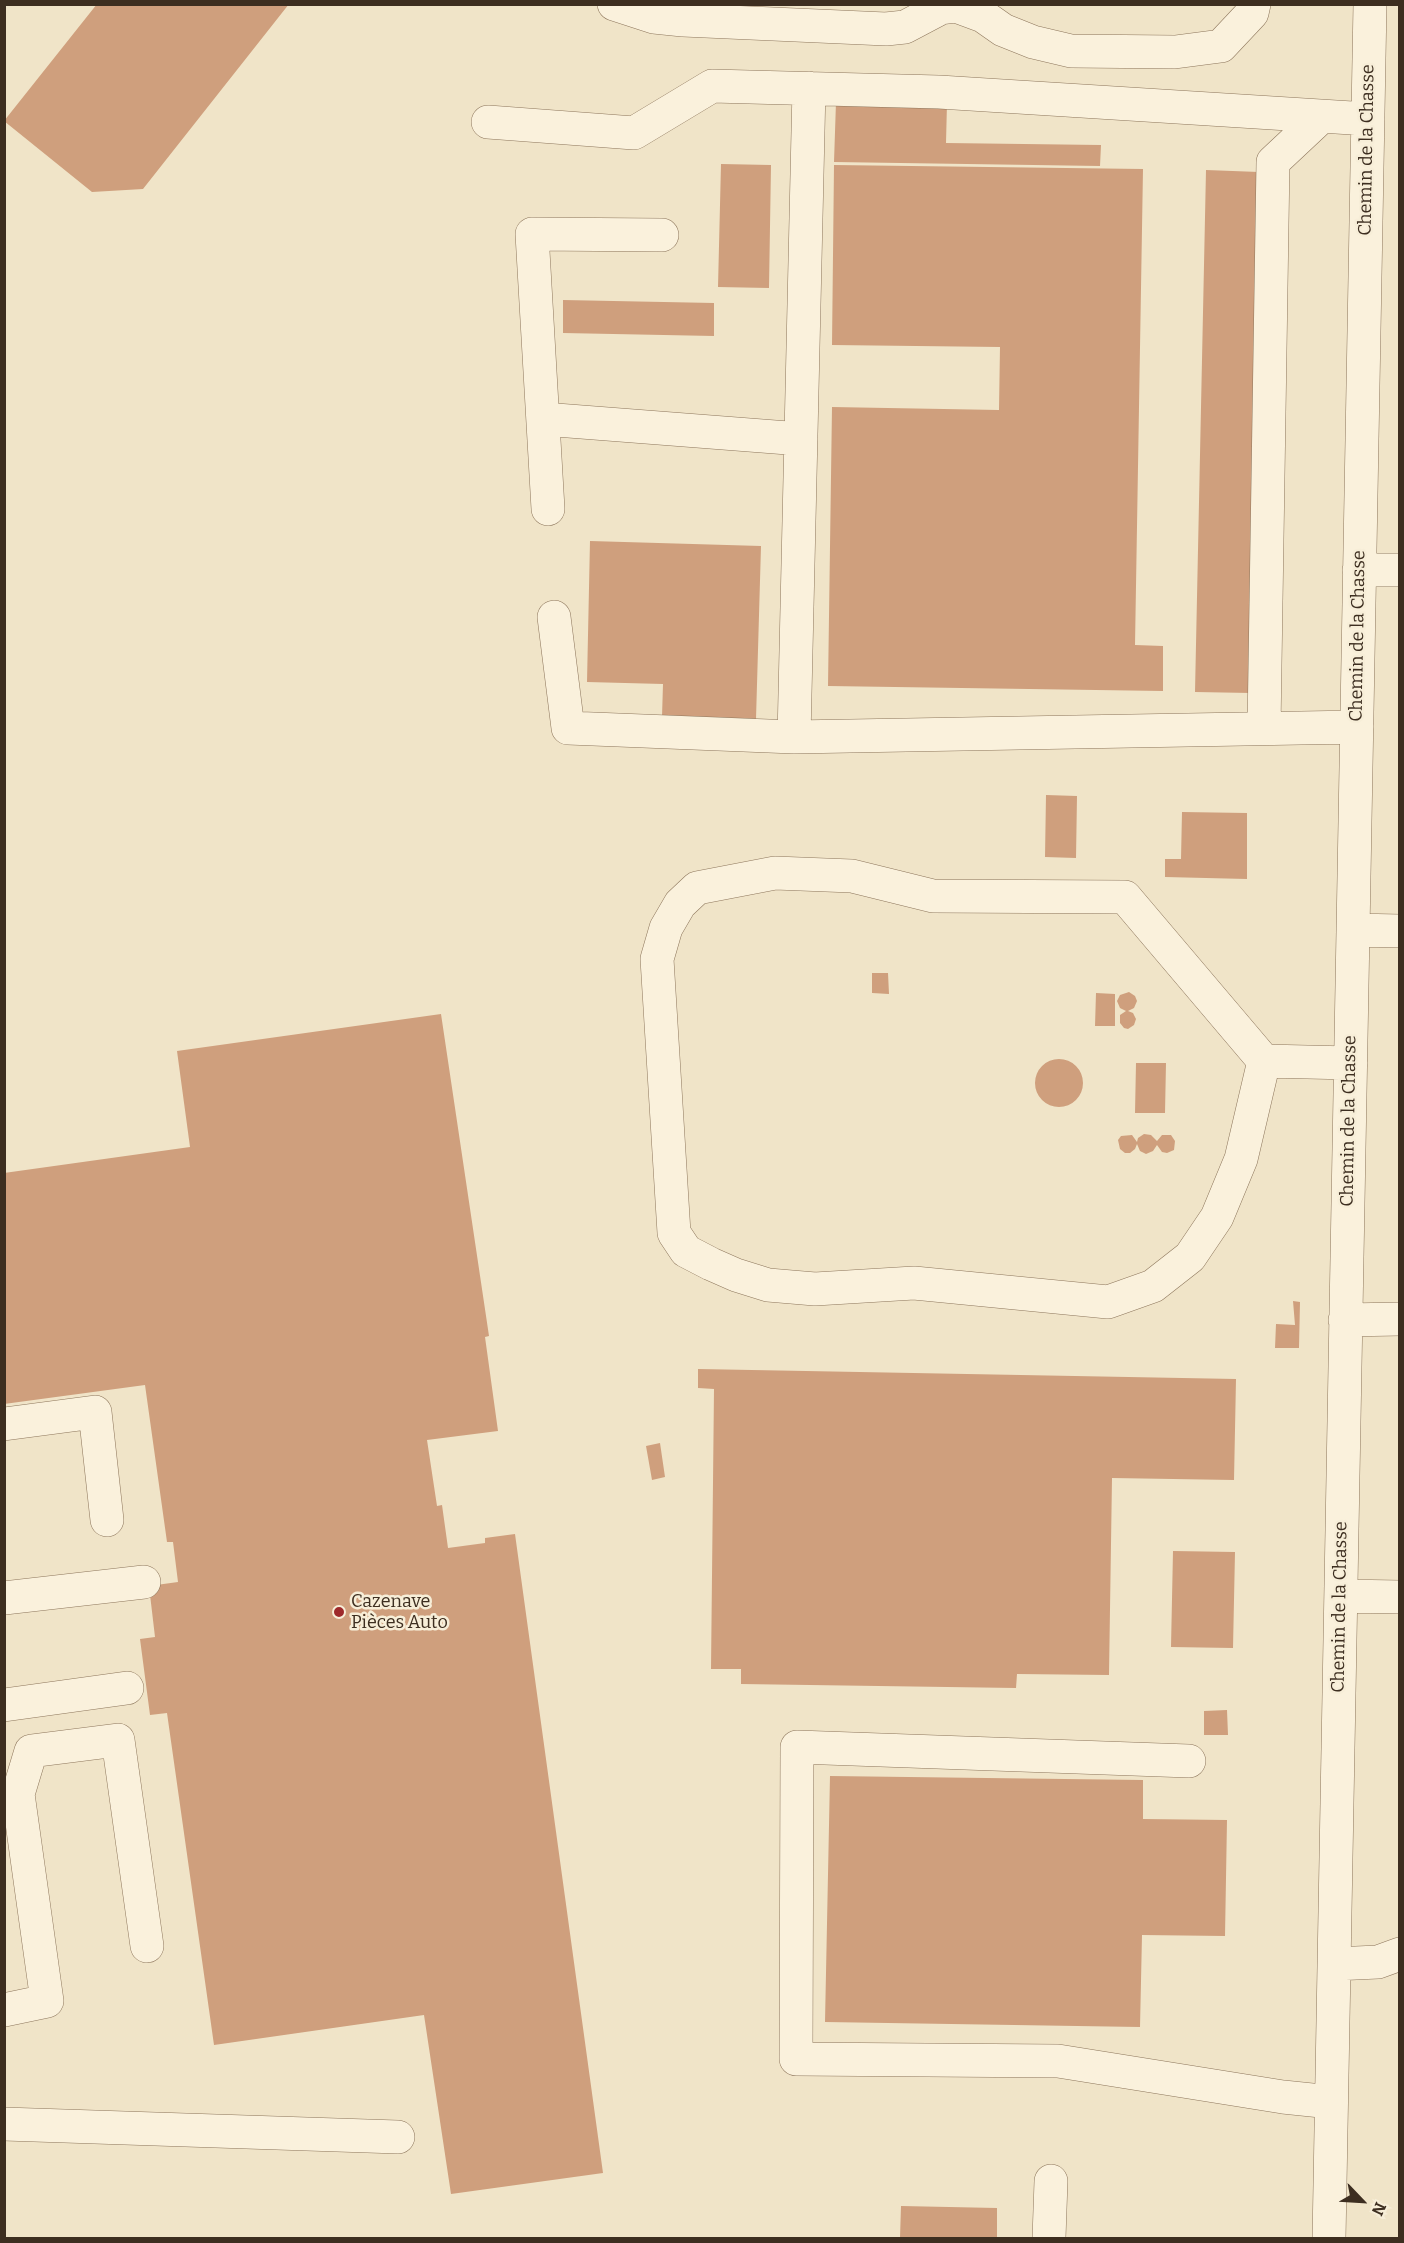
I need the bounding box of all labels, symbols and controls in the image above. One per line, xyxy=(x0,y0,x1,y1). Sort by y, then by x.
street label: Chemin de la Chasse xyxy=(1355,64,1379,236)
street label: Chemin de la Chasse xyxy=(1346,550,1370,722)
street label: Chemin de la Chasse xyxy=(1337,1035,1361,1207)
street label: Chemin de la Chasse xyxy=(1328,1521,1352,1693)
place label: Cazenave Pièces Auto xyxy=(351,1591,448,1634)
marker: Cazenave Pièces Auto xyxy=(332,1605,346,1619)
north arrow xyxy=(1332,2171,1392,2231)
text: N xyxy=(1368,2199,1390,2218)

